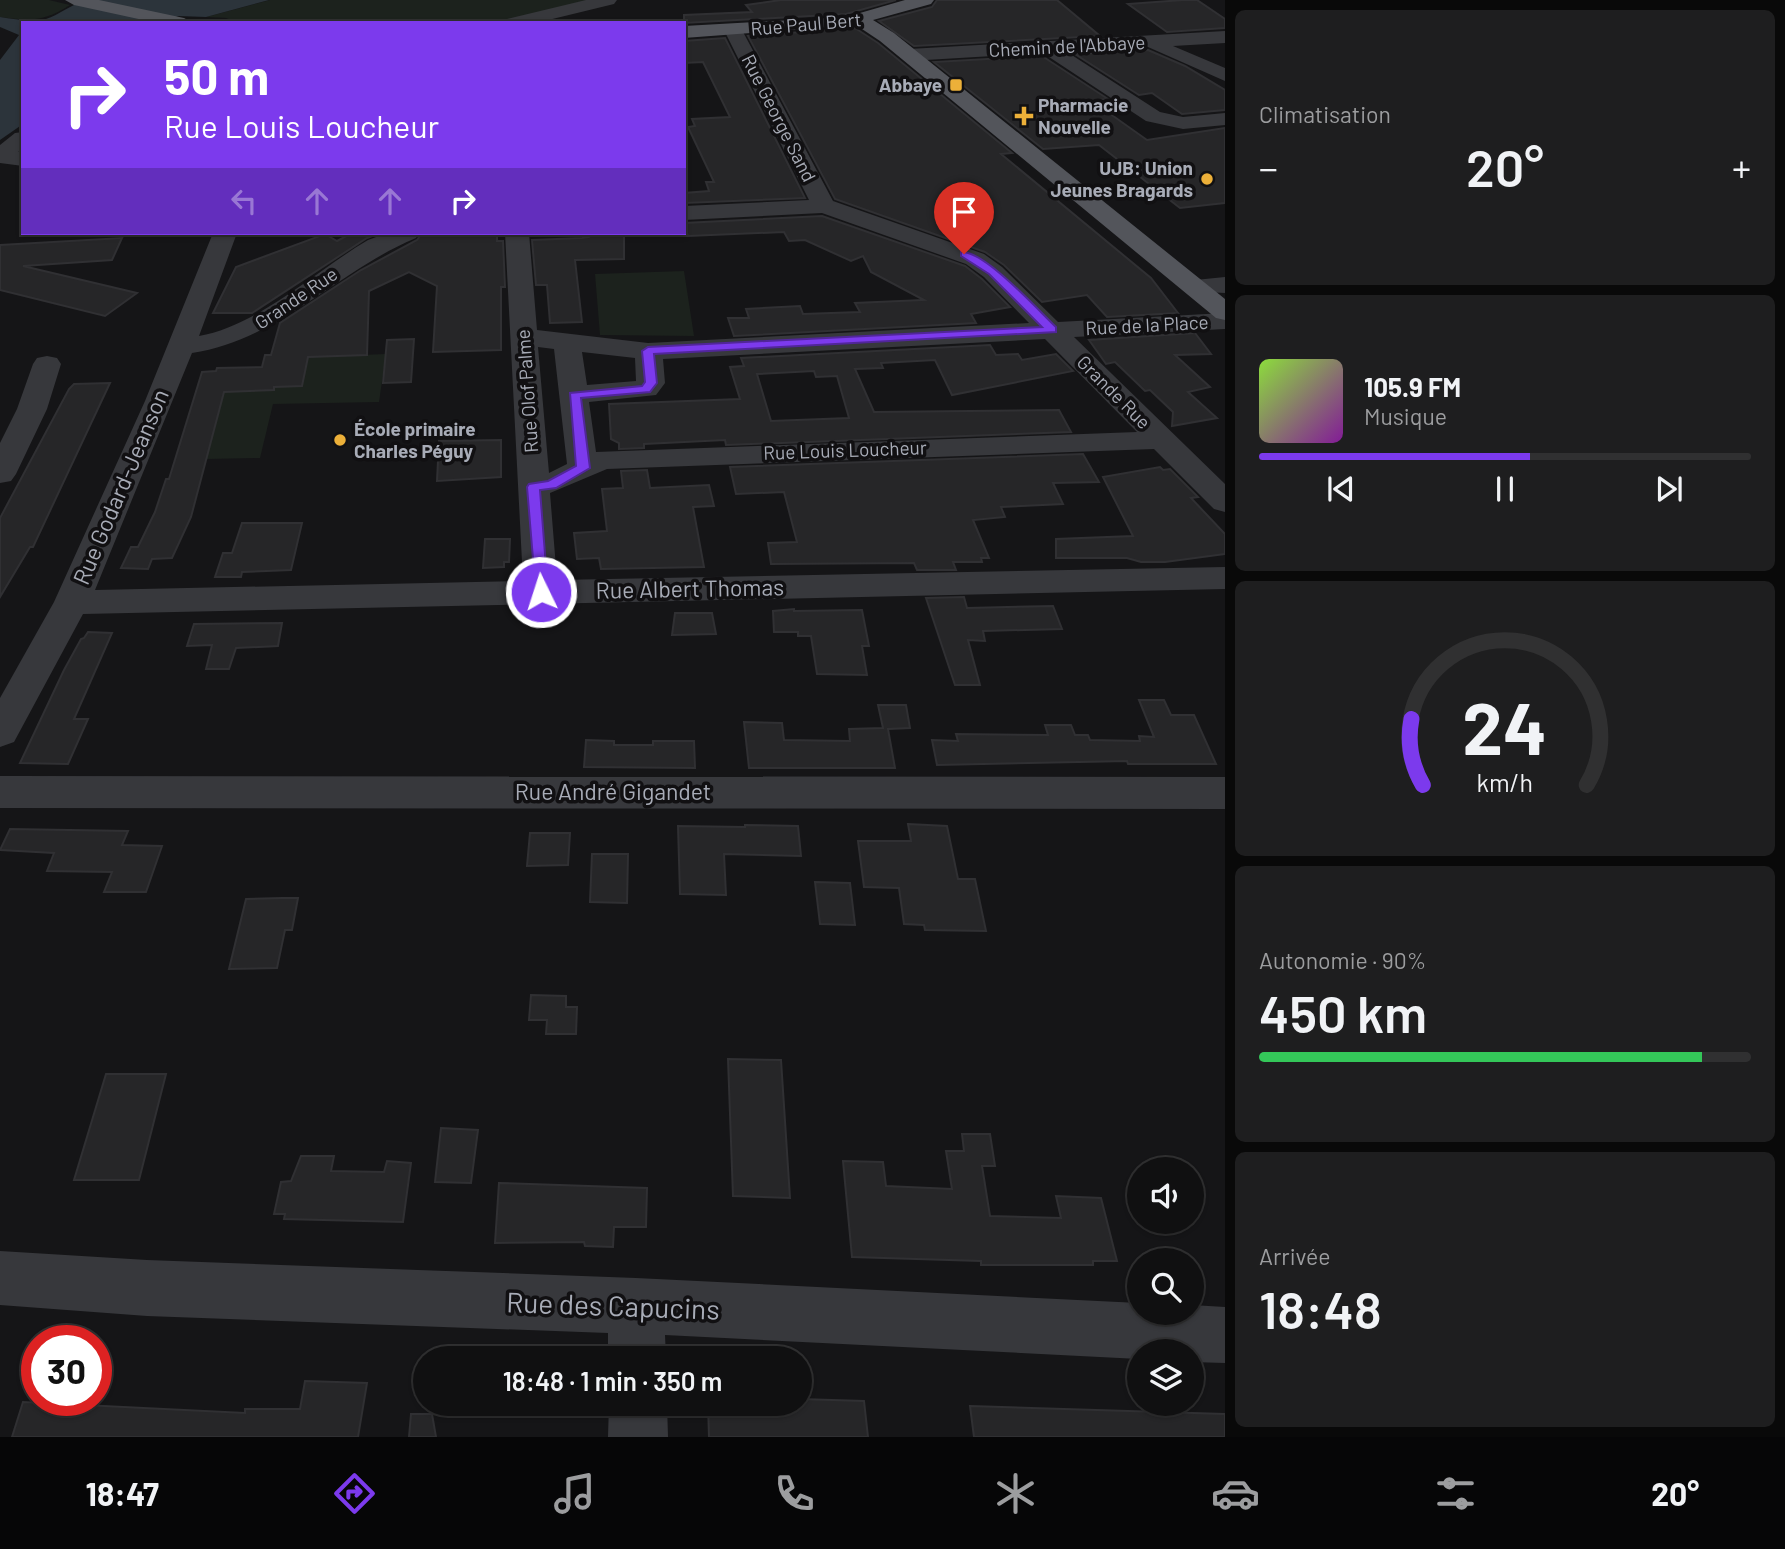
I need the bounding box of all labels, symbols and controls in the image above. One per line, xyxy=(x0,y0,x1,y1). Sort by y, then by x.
street label: Rue Paul Bert xyxy=(750,7,862,40)
street label: Chemin de l'Abbaye xyxy=(988,30,1146,61)
text: 50 m xyxy=(164,46,269,105)
icon: right xyxy=(49,49,140,140)
street label: Rue George Sand xyxy=(737,50,821,185)
place label: Abbaye xyxy=(879,73,942,96)
marker: Abbaye xyxy=(948,77,964,93)
place label: Pharmacie Nouvelle xyxy=(1038,93,1128,138)
text: Climatisation xyxy=(1259,100,1391,128)
text: Rue Louis Loucheur xyxy=(164,106,439,144)
marker: Pharmacie Nouvelle xyxy=(1016,108,1032,124)
text: 20° xyxy=(1466,135,1544,197)
text: − xyxy=(1259,144,1278,190)
text: + xyxy=(1732,144,1751,190)
place label: UJB: Union Jeunes Bragards xyxy=(1050,156,1193,201)
marker: UJB: Union Jeunes Bragards xyxy=(1199,171,1215,187)
icon: left xyxy=(225,182,263,220)
icon: ahead xyxy=(298,182,336,220)
icon: ahead xyxy=(371,182,409,220)
icon: right xyxy=(444,182,482,220)
pin xyxy=(934,182,994,254)
icon: arrive xyxy=(945,193,983,231)
street label: Grande Rue xyxy=(250,262,341,334)
street label: Rue de la Place xyxy=(1085,310,1209,339)
street label: Rue Olof Palme xyxy=(511,329,542,454)
street label: Grande Rue xyxy=(1073,350,1156,433)
text: 105.9 FM xyxy=(1364,371,1461,402)
street label: Rue Godard-Jeanson xyxy=(66,385,174,589)
text: Musique xyxy=(1364,402,1447,430)
place label: École primaire Charles Péguy xyxy=(354,417,476,462)
marker: École primaire Charles Péguy xyxy=(332,432,348,448)
street label: Rue Louis Loucheur xyxy=(763,435,927,464)
icon: previous xyxy=(1322,470,1360,508)
icon: pause xyxy=(1486,470,1524,508)
icon: next xyxy=(1650,470,1688,508)
position arrow xyxy=(504,555,578,629)
street label: Rue Albert Thomas xyxy=(595,572,784,604)
text: 24 xyxy=(1463,682,1547,770)
text: km/h xyxy=(1477,766,1533,796)
street label: Rue André Gigandet xyxy=(515,777,711,805)
text: Autonomie · 90% xyxy=(1259,946,1426,974)
text: 450 km xyxy=(1259,981,1427,1043)
map controls xyxy=(1127,1157,1204,1416)
button: sound xyxy=(1127,1157,1204,1234)
text: Arrivée xyxy=(1259,1242,1331,1270)
button: search xyxy=(1127,1248,1204,1325)
text: 18:48 xyxy=(1259,1277,1382,1339)
street label: Rue des Capucins xyxy=(506,1284,720,1326)
speed limit sign: 30 xyxy=(21,1325,112,1416)
button: layers xyxy=(1127,1339,1204,1416)
text: 18:48 · 1 min · 350 m xyxy=(503,1365,722,1396)
icon: directions xyxy=(330,1469,379,1518)
icon: music xyxy=(550,1469,599,1518)
icon: phone xyxy=(770,1469,819,1518)
icon: climate xyxy=(991,1469,1040,1518)
icon: car xyxy=(1211,1469,1260,1518)
icon: filters xyxy=(1431,1469,1480,1518)
text: 18:47 xyxy=(86,1474,159,1512)
text: 20° xyxy=(1651,1474,1699,1512)

